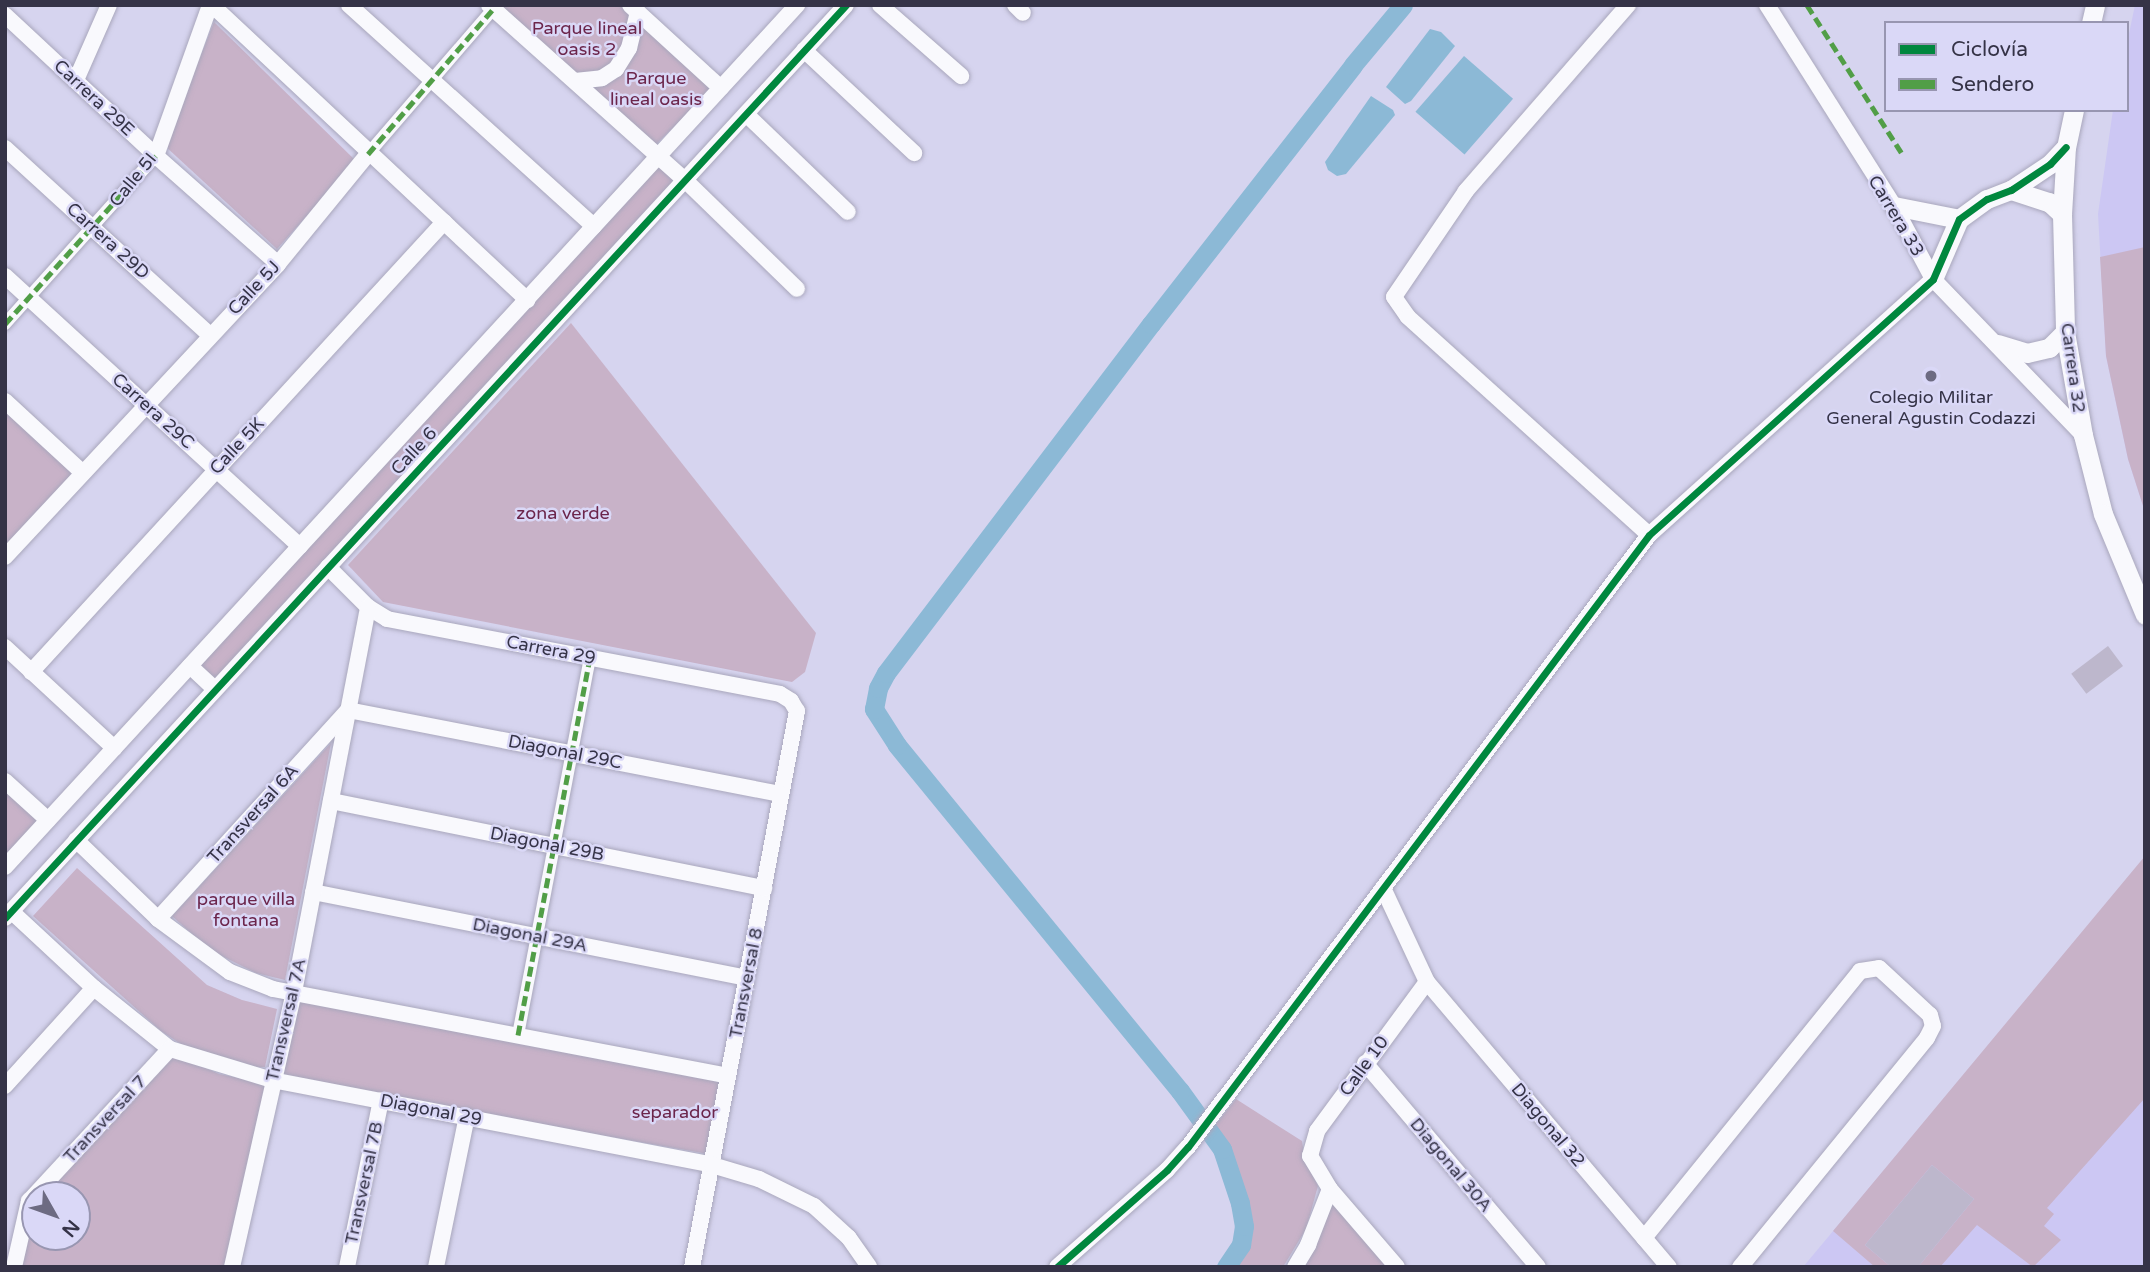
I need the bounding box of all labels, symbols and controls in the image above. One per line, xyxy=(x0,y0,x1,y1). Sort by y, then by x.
park label: Parque lineal oasis 2 xyxy=(532,18,642,60)
legend xyxy=(1884,21,2129,112)
text: Ciclovía xyxy=(1951,37,2028,62)
street label: Carrera 29E xyxy=(49,55,139,141)
park label: Parque lineal oasis xyxy=(610,68,702,110)
text: Sendero xyxy=(1951,72,2034,97)
street label: Calle 5I xyxy=(105,149,161,211)
street label: Carrera 33 xyxy=(1863,172,1929,260)
street label: Carrera 29D xyxy=(62,198,154,284)
street label: Calle 5J xyxy=(224,256,284,320)
street label: Carrera 32 xyxy=(2056,322,2090,414)
street label: Carrera 29C xyxy=(107,368,199,454)
marker: Colegio Militar General Agustin Codazzi xyxy=(1923,368,1939,384)
place label: Colegio Militar General Agustin Codazzi xyxy=(1826,387,2036,430)
street label: Calle 5K xyxy=(205,413,269,479)
street label: Calle 6 xyxy=(386,423,442,479)
park label: zona verde xyxy=(516,502,610,524)
street label: Carrera 29 xyxy=(504,631,598,669)
street label: Diagonal 29C xyxy=(506,730,624,774)
street label: Transversal 6A xyxy=(203,760,303,868)
street label: Diagonal 29B xyxy=(488,822,606,866)
park label: parque villa fontana xyxy=(197,889,295,932)
street label: Diagonal 29A xyxy=(471,913,589,957)
street label: Transversal 8 xyxy=(725,926,767,1040)
street label: Transversal 7A xyxy=(261,956,311,1084)
street label: Calle 10 xyxy=(1335,1032,1393,1100)
street label: Transversal 7 xyxy=(59,1071,151,1167)
street label: Diagonal 32 xyxy=(1507,1079,1589,1171)
street label: Diagonal 29 xyxy=(378,1090,484,1130)
park label: separador xyxy=(632,1101,718,1123)
street label: Diagonal 30A xyxy=(1405,1113,1497,1217)
street label: Transversal 7B xyxy=(340,1120,388,1246)
north arrow xyxy=(21,1181,91,1251)
text: N xyxy=(57,1215,84,1241)

